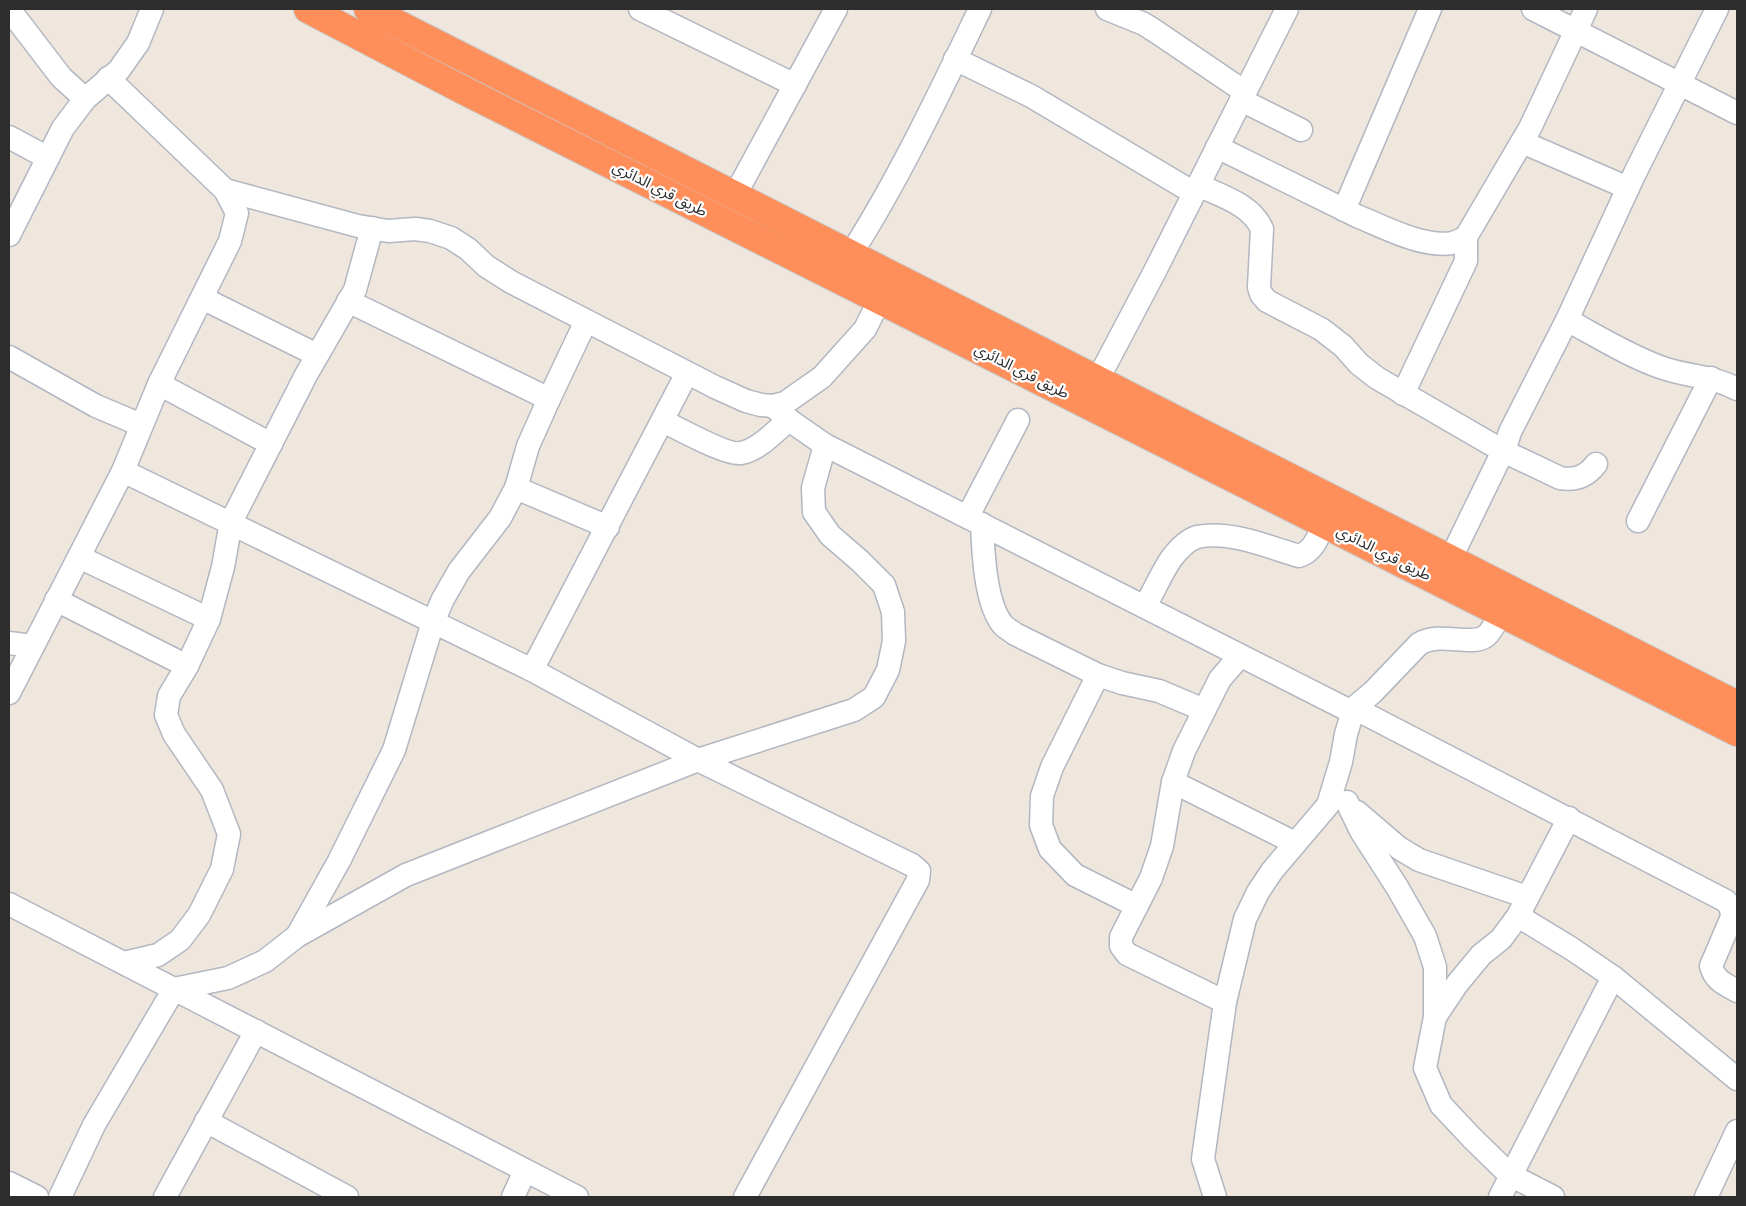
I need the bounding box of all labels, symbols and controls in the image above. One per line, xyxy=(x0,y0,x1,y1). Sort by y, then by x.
street label: طريق قري الدائري xyxy=(609,157,710,223)
street label: طريق قري الدائري xyxy=(971,339,1072,405)
street label: طريق قري الدائري xyxy=(1333,521,1434,587)

